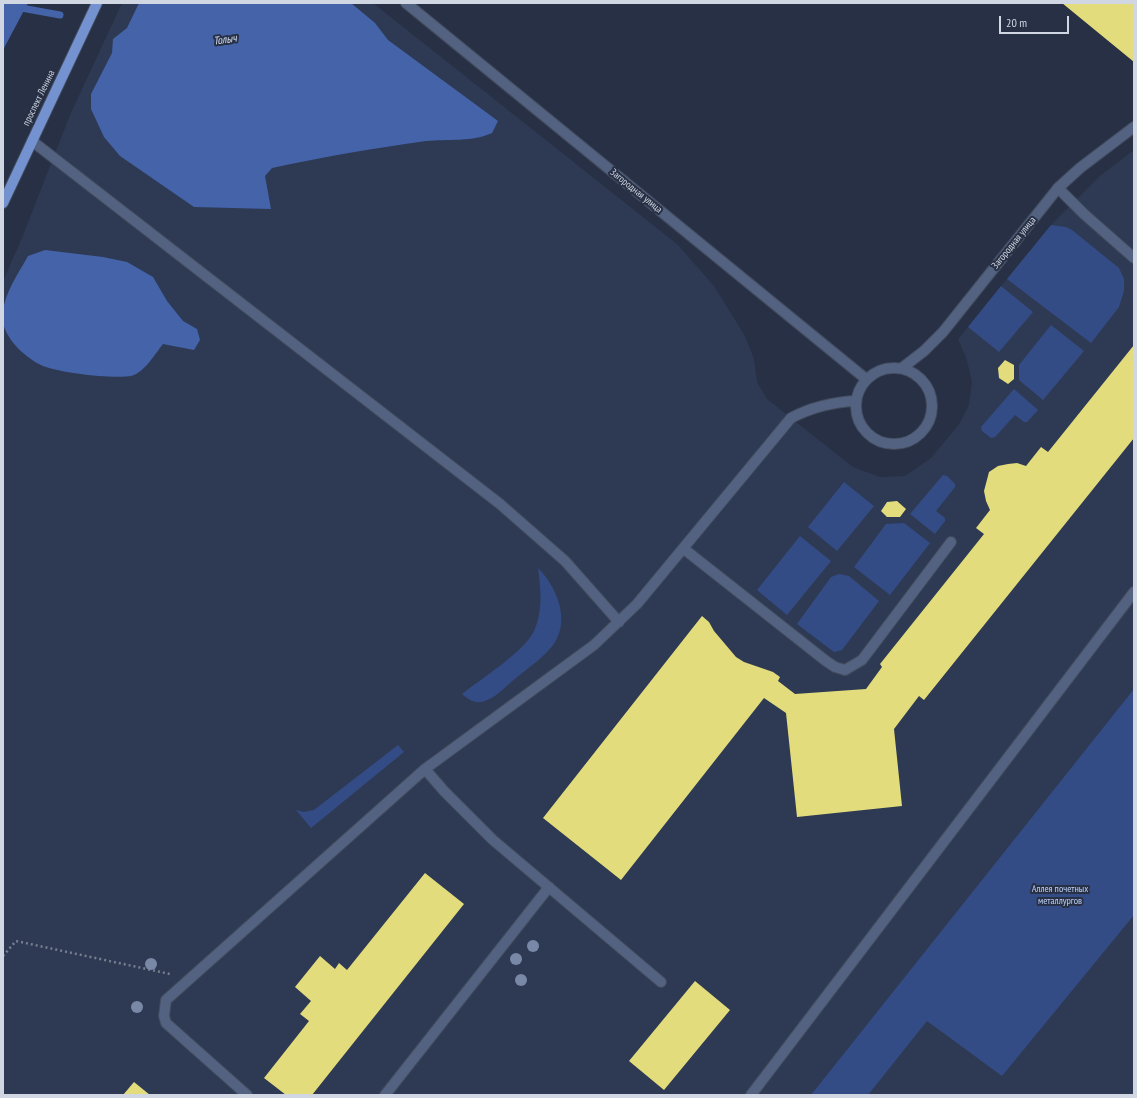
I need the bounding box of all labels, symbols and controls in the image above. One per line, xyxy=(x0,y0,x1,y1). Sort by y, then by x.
scale bar xyxy=(1001,8,1071,34)
text: 20 m xyxy=(1006,15,1027,30)
water label: Толыч xyxy=(213,32,237,48)
street label: проспект Ленина xyxy=(20,68,58,128)
street label: Загородная улица xyxy=(608,166,664,216)
street label: Загородная улица xyxy=(989,215,1039,271)
park label: Аллея почетных металлургов xyxy=(1032,883,1088,906)

